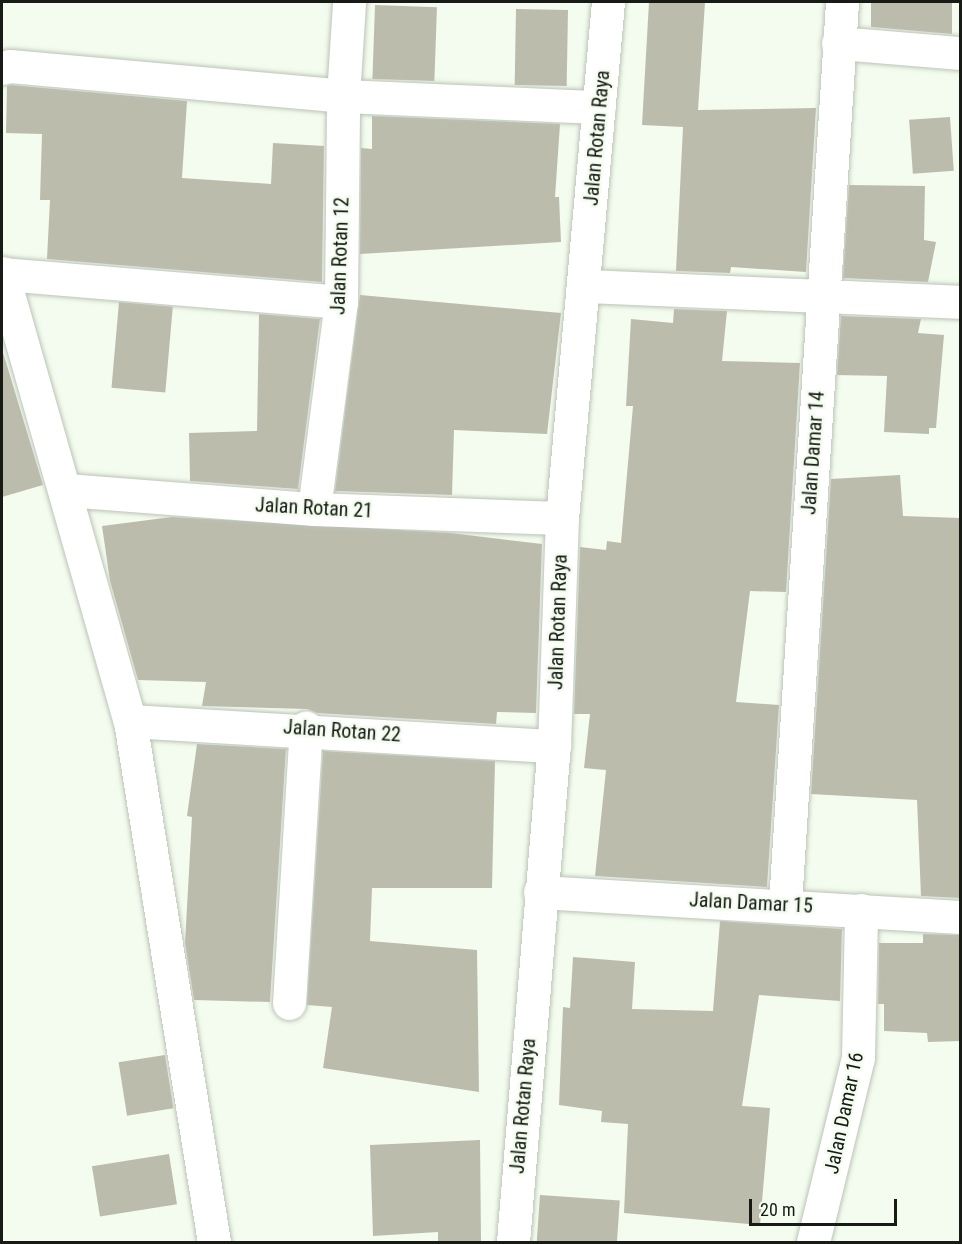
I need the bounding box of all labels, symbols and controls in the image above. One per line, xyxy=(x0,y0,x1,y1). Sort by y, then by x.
street label: Jalan Rotan Raya xyxy=(579,69,615,207)
street label: Jalan Rotan 12 xyxy=(326,197,354,315)
street label: Jalan Damar 14 xyxy=(797,390,829,516)
street label: Jalan Rotan 21 xyxy=(255,493,373,523)
street label: Jalan Rotan Raya xyxy=(544,554,572,690)
street label: Jalan Rotan 22 xyxy=(282,715,402,747)
street label: Jalan Damar 15 xyxy=(689,888,813,918)
street label: Jalan Rotan Raya xyxy=(505,1037,541,1175)
street label: Jalan Damar 16 xyxy=(819,1050,869,1176)
scale bar xyxy=(752,1187,900,1225)
text: 20 m xyxy=(760,1199,795,1220)

